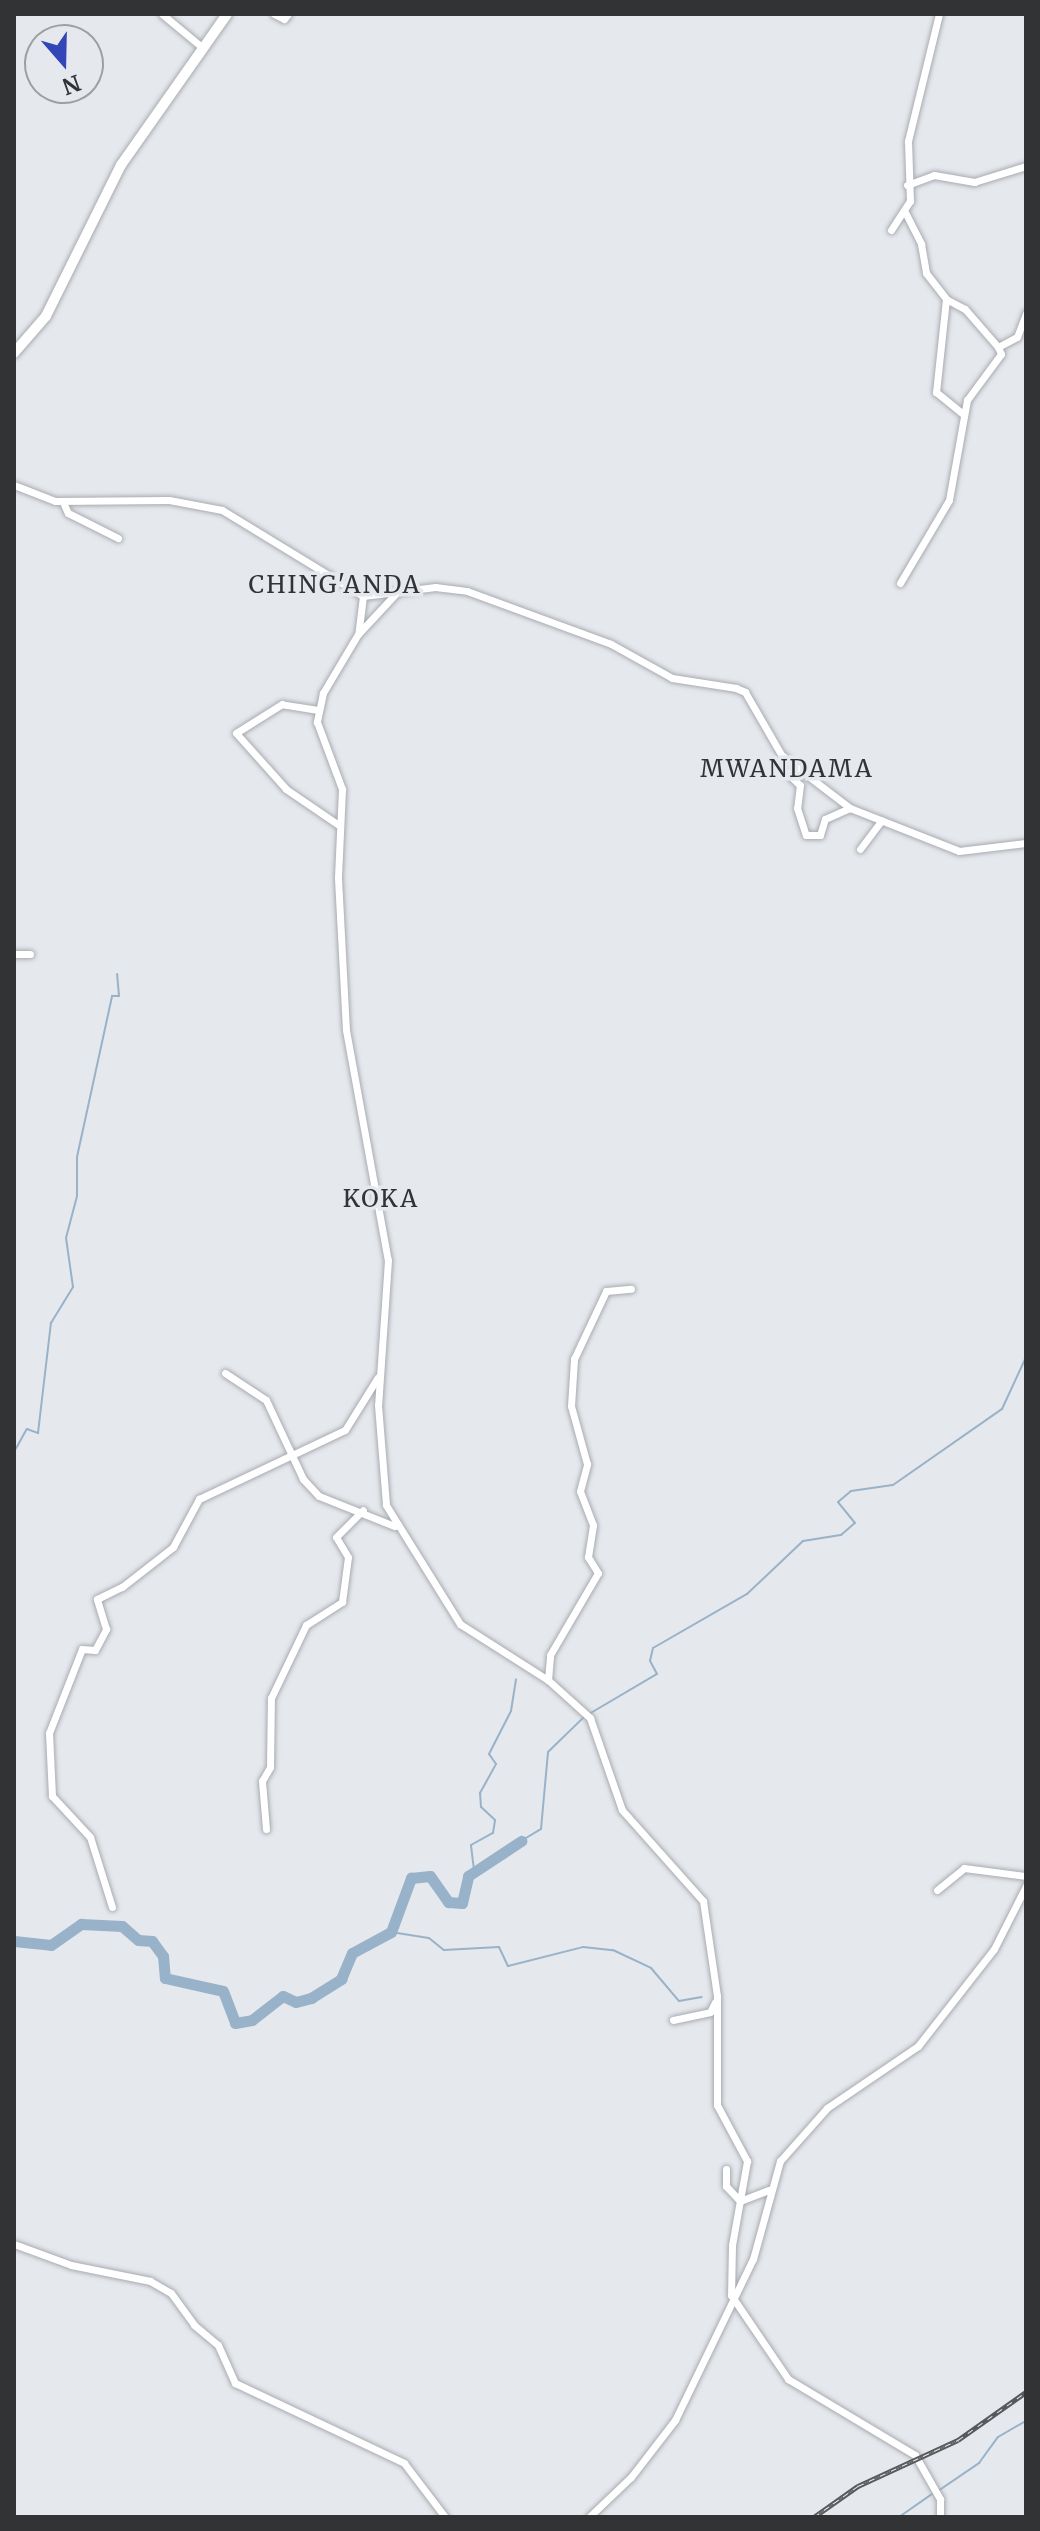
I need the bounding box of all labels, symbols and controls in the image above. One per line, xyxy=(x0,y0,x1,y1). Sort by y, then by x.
north arrow xyxy=(24,24,104,104)
text: N xyxy=(59,69,84,101)
district label: CHING'ANDA xyxy=(248,571,422,599)
district label: MWANDAMA xyxy=(700,755,874,783)
district label: KOKA xyxy=(343,1185,419,1213)

